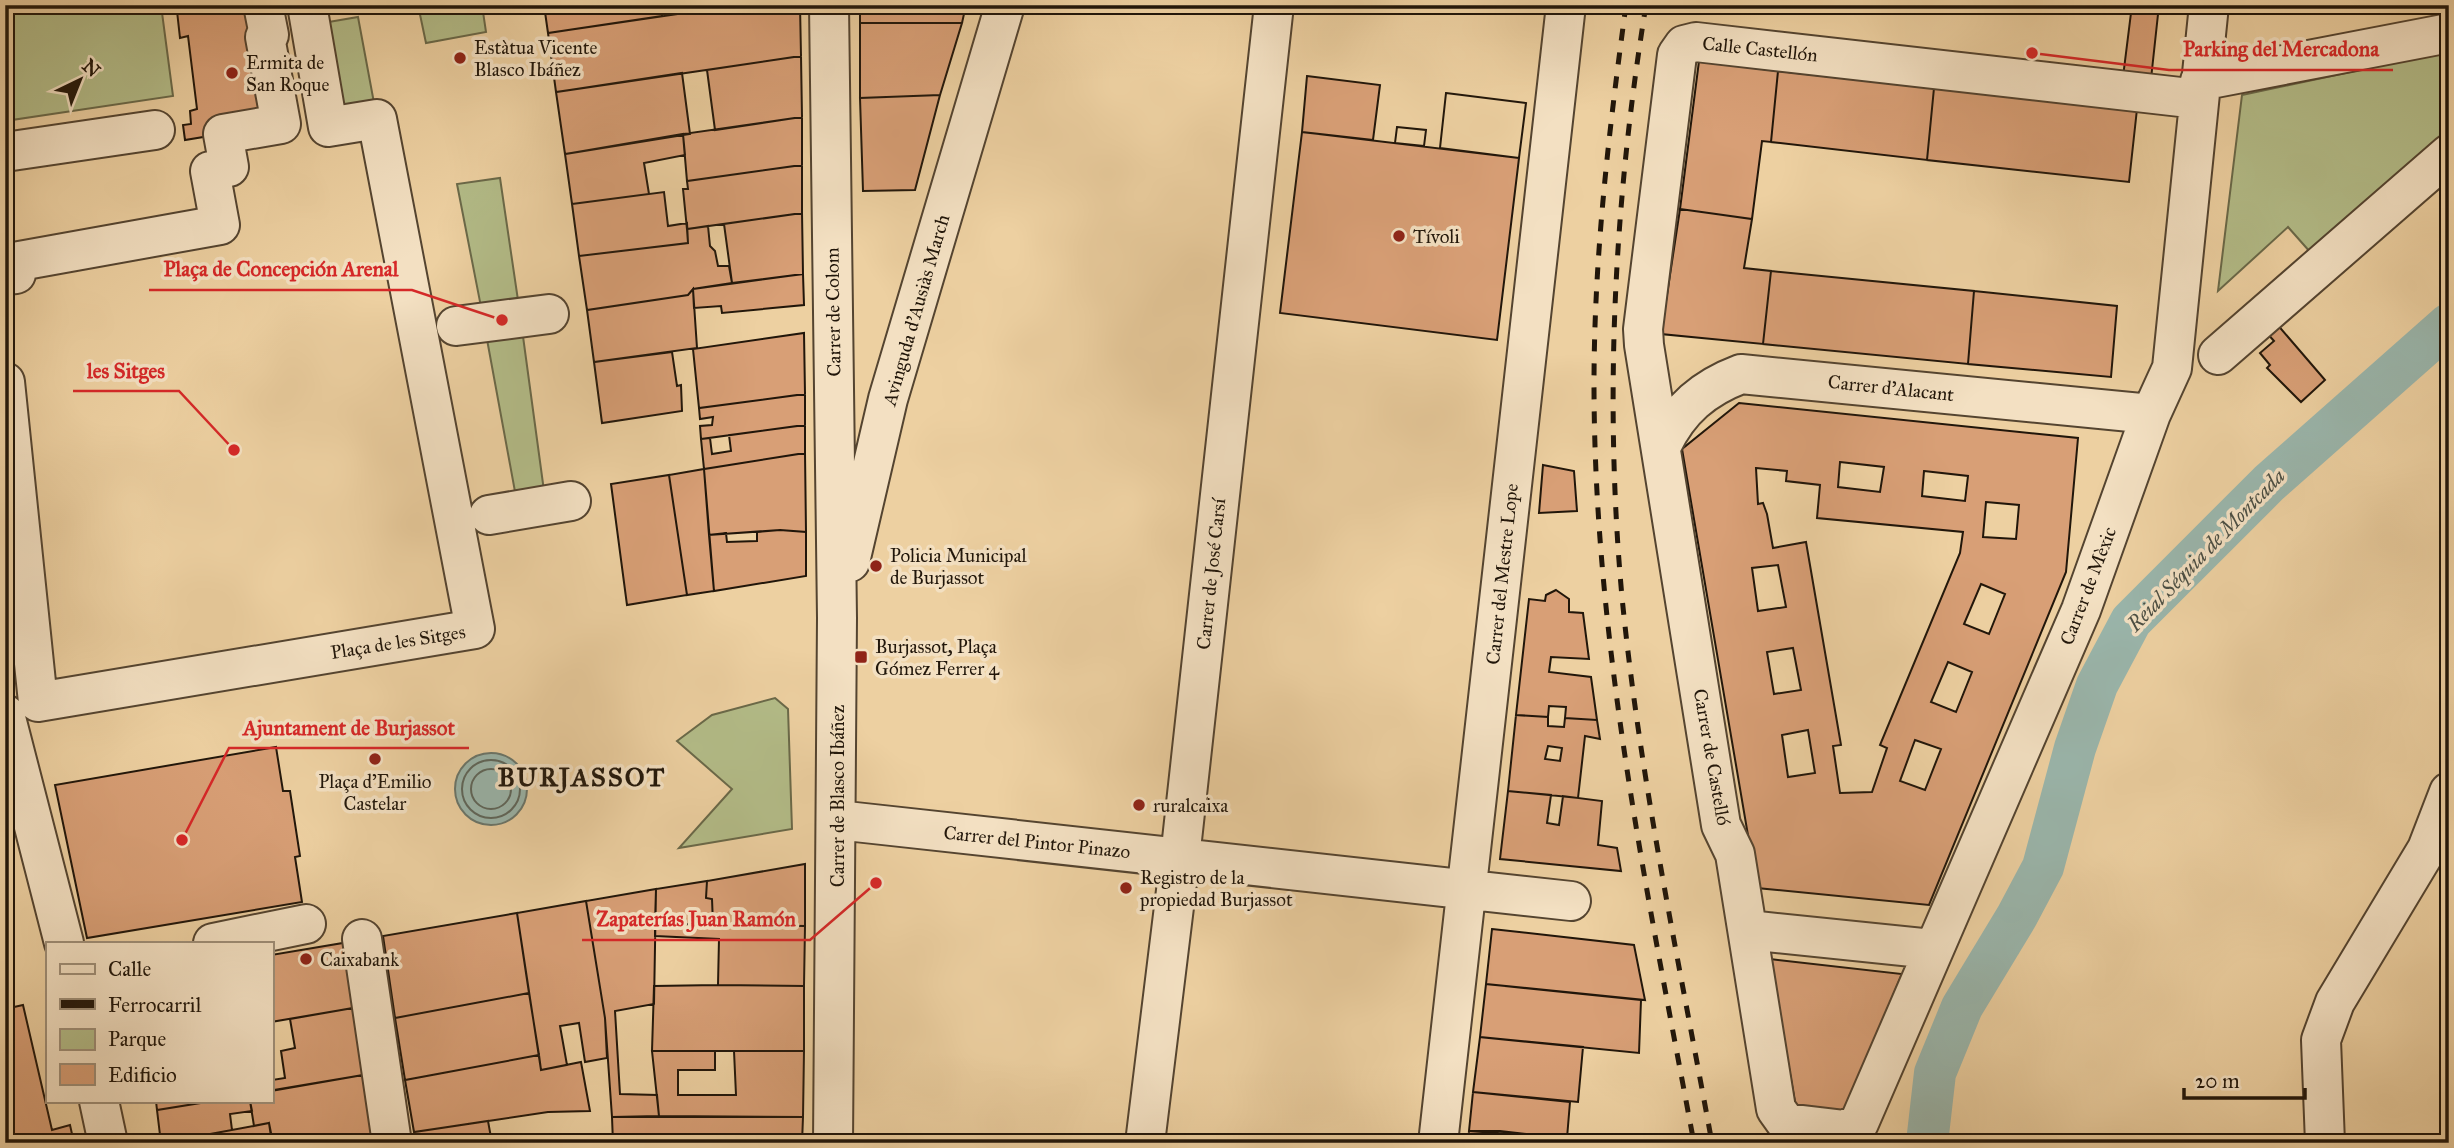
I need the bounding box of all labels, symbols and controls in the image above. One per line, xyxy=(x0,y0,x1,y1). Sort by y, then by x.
callout: Parking del Mercadona xyxy=(2169,28,2393,70)
street label: Calle Castellón xyxy=(1701,32,1819,66)
place label: Estàtua Vicente Blasco Ibáñez xyxy=(474,36,597,81)
text: Parking del Mercadona xyxy=(2183,36,2380,62)
north arrow xyxy=(46,46,116,116)
marker: Estàtua Vicente Blasco Ibáñez xyxy=(452,50,468,66)
place label: Ermita de San Roque xyxy=(246,51,329,97)
text: N xyxy=(78,54,105,82)
marker: Ermita de San Roque xyxy=(224,65,240,81)
street label: Avinguda d'Ausiàs March xyxy=(877,211,955,410)
place label: Tívoli xyxy=(1413,225,1460,248)
marker: Tívoli xyxy=(1391,228,1407,244)
street label: Carrer de Colom xyxy=(820,247,846,377)
callout: Plaça de Concepción Arenal xyxy=(149,248,412,290)
text: Plaça de Concepción Arenal xyxy=(164,256,400,282)
callout: les Sitges xyxy=(73,349,179,391)
text: les Sitges xyxy=(86,358,165,384)
street label: Carrer d'Alacant xyxy=(1827,370,1955,406)
water label: Reial Séquia de Montcada xyxy=(2121,463,2291,638)
street label: Carrer del Mestre Lope xyxy=(1481,482,1523,666)
street label: Carrer de José Carsí xyxy=(1192,496,1231,651)
street label: Carrer de Mèxic xyxy=(2055,524,2121,648)
place label: Policia Municipal de Burjassot xyxy=(890,544,1027,589)
marker: Policia Municipal de Burjassot xyxy=(868,558,884,574)
street label: Plaça de les Sitges xyxy=(329,620,467,665)
place label: Burjassot, Plaça Gómez Ferrer 4 xyxy=(875,635,999,680)
marker: Burjassot, Plaça Gómez Ferrer 4 xyxy=(853,649,869,665)
street label: Carrer de Castelló xyxy=(1689,687,1735,827)
street label: Carrer de Blasco Ibáñez xyxy=(826,704,849,887)
callout: Ajuntament de Burjassot xyxy=(229,706,469,748)
text: Ajuntament de Burjassot xyxy=(241,715,455,741)
marker: Plaça d'Emilio Castelar xyxy=(367,751,383,767)
district label: BURJASSOT xyxy=(498,761,666,794)
place label: Plaça d'Emilio Castelar xyxy=(318,770,432,815)
place label: ruralcaixa xyxy=(1153,794,1229,817)
marker: ruralcaixa xyxy=(1131,797,1147,813)
street label: Carrer del Pintor Pinazo xyxy=(942,821,1132,863)
place label: Registro de la propiedad Burjassot xyxy=(1139,866,1293,911)
marker: Registro de la propiedad Burjassot xyxy=(1118,880,1134,896)
callout: Zapaterías Juan Ramón xyxy=(582,898,810,940)
text: Zapaterías Juan Ramón xyxy=(596,906,796,933)
legend xyxy=(46,942,273,1102)
place label: Caixabank xyxy=(320,948,399,971)
marker: Caixabank xyxy=(298,951,314,967)
text: Calle xyxy=(108,956,151,982)
text: Ferrocarril xyxy=(108,992,202,1018)
text: Parque xyxy=(108,1026,167,1052)
scale bar xyxy=(2184,1057,2305,1101)
text: Edificio xyxy=(108,1062,177,1088)
text: 20 m xyxy=(2195,1068,2240,1094)

